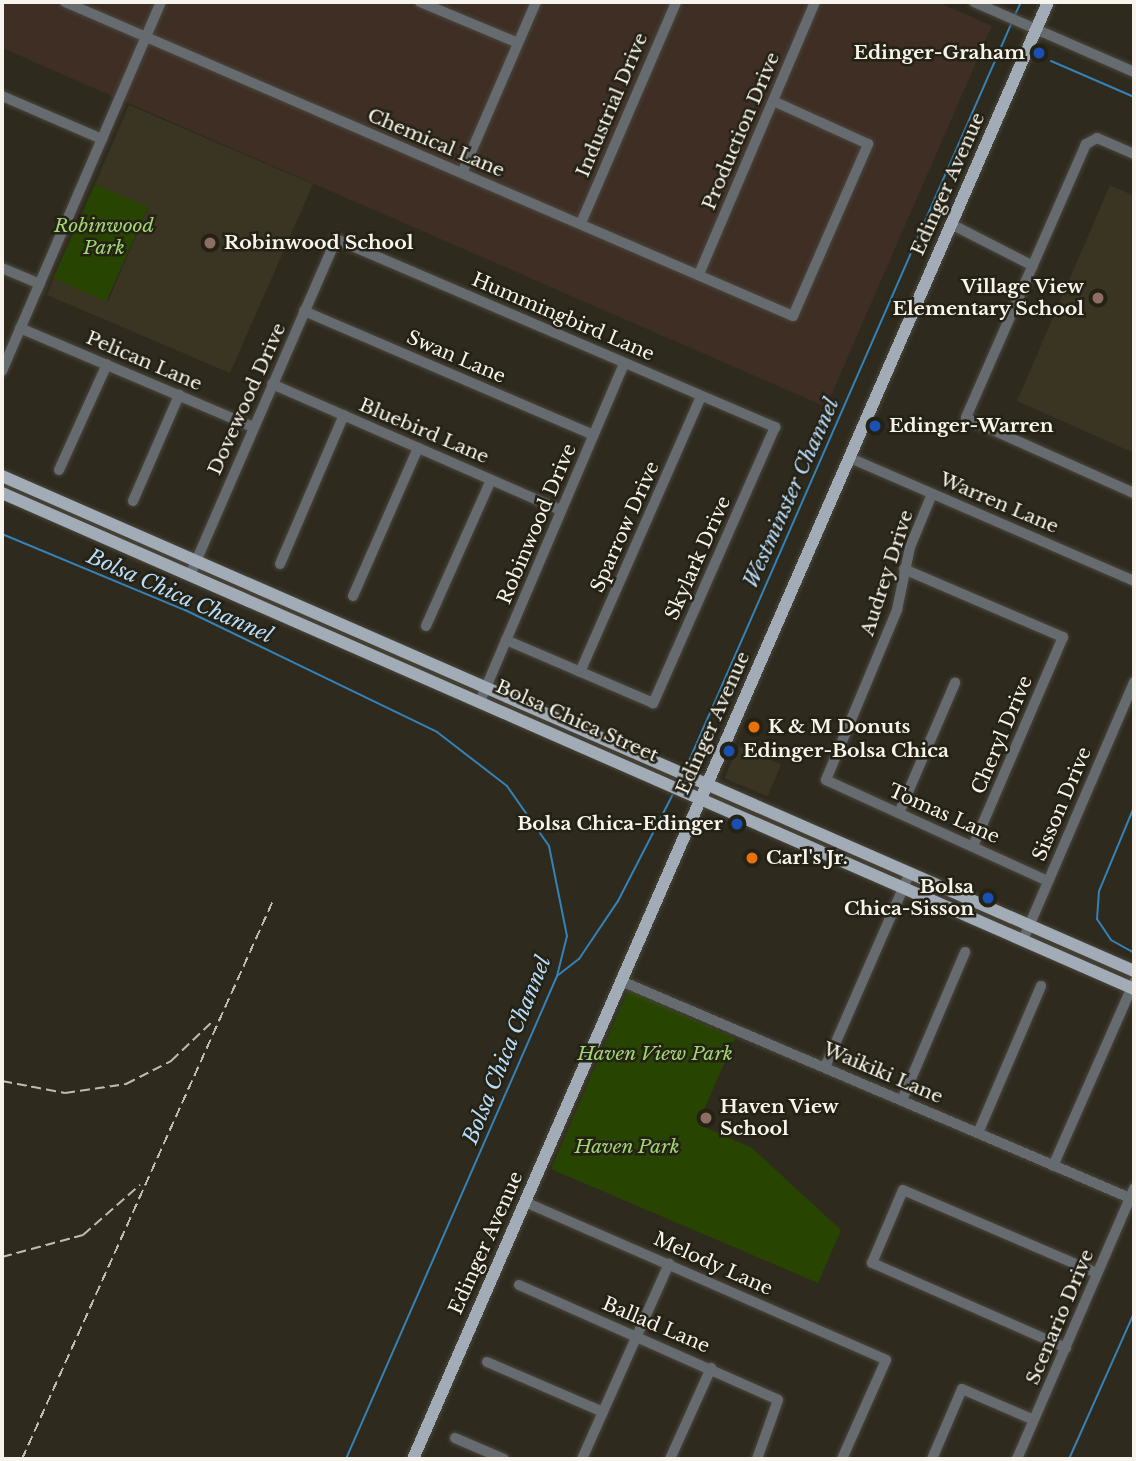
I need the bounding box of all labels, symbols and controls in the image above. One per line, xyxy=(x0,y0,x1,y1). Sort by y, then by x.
street label: Industrial Drive xyxy=(571,30,653,180)
place label: Edinger-Graham xyxy=(853,42,1025,64)
marker: Edinger-Graham xyxy=(1031,45,1047,61)
street label: Production Drive xyxy=(697,49,785,213)
street label: Chemical Lane xyxy=(364,104,508,182)
street label: Edinger Avenue xyxy=(906,108,990,260)
park label: Robinwood Park xyxy=(54,215,154,259)
place label: Robinwood School xyxy=(224,232,413,254)
marker: Robinwood School xyxy=(202,235,218,251)
street label: Hummingbird Lane xyxy=(468,268,658,366)
place label: Village View Elementary School xyxy=(892,276,1084,320)
marker: Village View Elementary School xyxy=(1090,290,1106,306)
street label: Dovewood Drive xyxy=(203,319,291,479)
street label: Pelican Lane xyxy=(83,326,205,396)
street label: Swan Lane xyxy=(403,326,509,388)
street label: Bluebird Lane xyxy=(356,393,492,469)
water label: Westminster Channel xyxy=(738,394,844,592)
place label: Edinger-Warren xyxy=(889,415,1054,437)
marker: Edinger-Warren xyxy=(867,418,883,434)
street label: Robinwood Drive xyxy=(493,440,581,608)
street label: Sparrow Drive xyxy=(586,458,664,596)
street label: Warren Lane xyxy=(936,468,1062,538)
street label: Skylark Drive xyxy=(661,493,735,623)
street label: Audrey Drive xyxy=(856,507,918,639)
water label: Bolsa Chica Channel xyxy=(83,543,277,649)
street label: Edinger Avenue xyxy=(671,647,755,799)
street label: Cheryl Drive xyxy=(967,672,1037,798)
street label: Bolsa Chica Street xyxy=(492,675,662,767)
place label: K & M Donuts xyxy=(768,716,911,738)
marker: K & M Donuts xyxy=(746,719,762,735)
place label: Edinger-Bolsa Chica xyxy=(743,740,949,762)
marker: Edinger-Bolsa Chica xyxy=(721,743,737,759)
street label: Sisson Drive xyxy=(1028,744,1096,864)
street label: Tomas Lane xyxy=(885,779,1003,849)
place label: Bolsa Chica-Edinger xyxy=(517,813,723,835)
marker: Bolsa Chica-Edinger xyxy=(729,816,745,832)
place label: Carl's Jr. xyxy=(766,847,848,869)
marker: Carl's Jr. xyxy=(744,850,760,866)
place label: Bolsa Chica-Sisson xyxy=(844,876,974,920)
marker: Bolsa Chica-Sisson xyxy=(980,890,996,906)
water label: Bolsa Chica Channel xyxy=(458,952,556,1148)
street label: Waikiki Lane xyxy=(820,1038,946,1108)
park label: Haven View Park xyxy=(577,1043,733,1065)
place label: Haven View School xyxy=(720,1096,840,1140)
marker: Haven View School xyxy=(698,1110,714,1126)
park label: Haven Park xyxy=(574,1136,680,1158)
street label: Edinger Avenue xyxy=(444,1167,528,1319)
street label: Melody Lane xyxy=(650,1227,776,1301)
street label: Scenario Drive xyxy=(1021,1246,1099,1388)
street label: Ballad Lane xyxy=(599,1292,713,1358)

